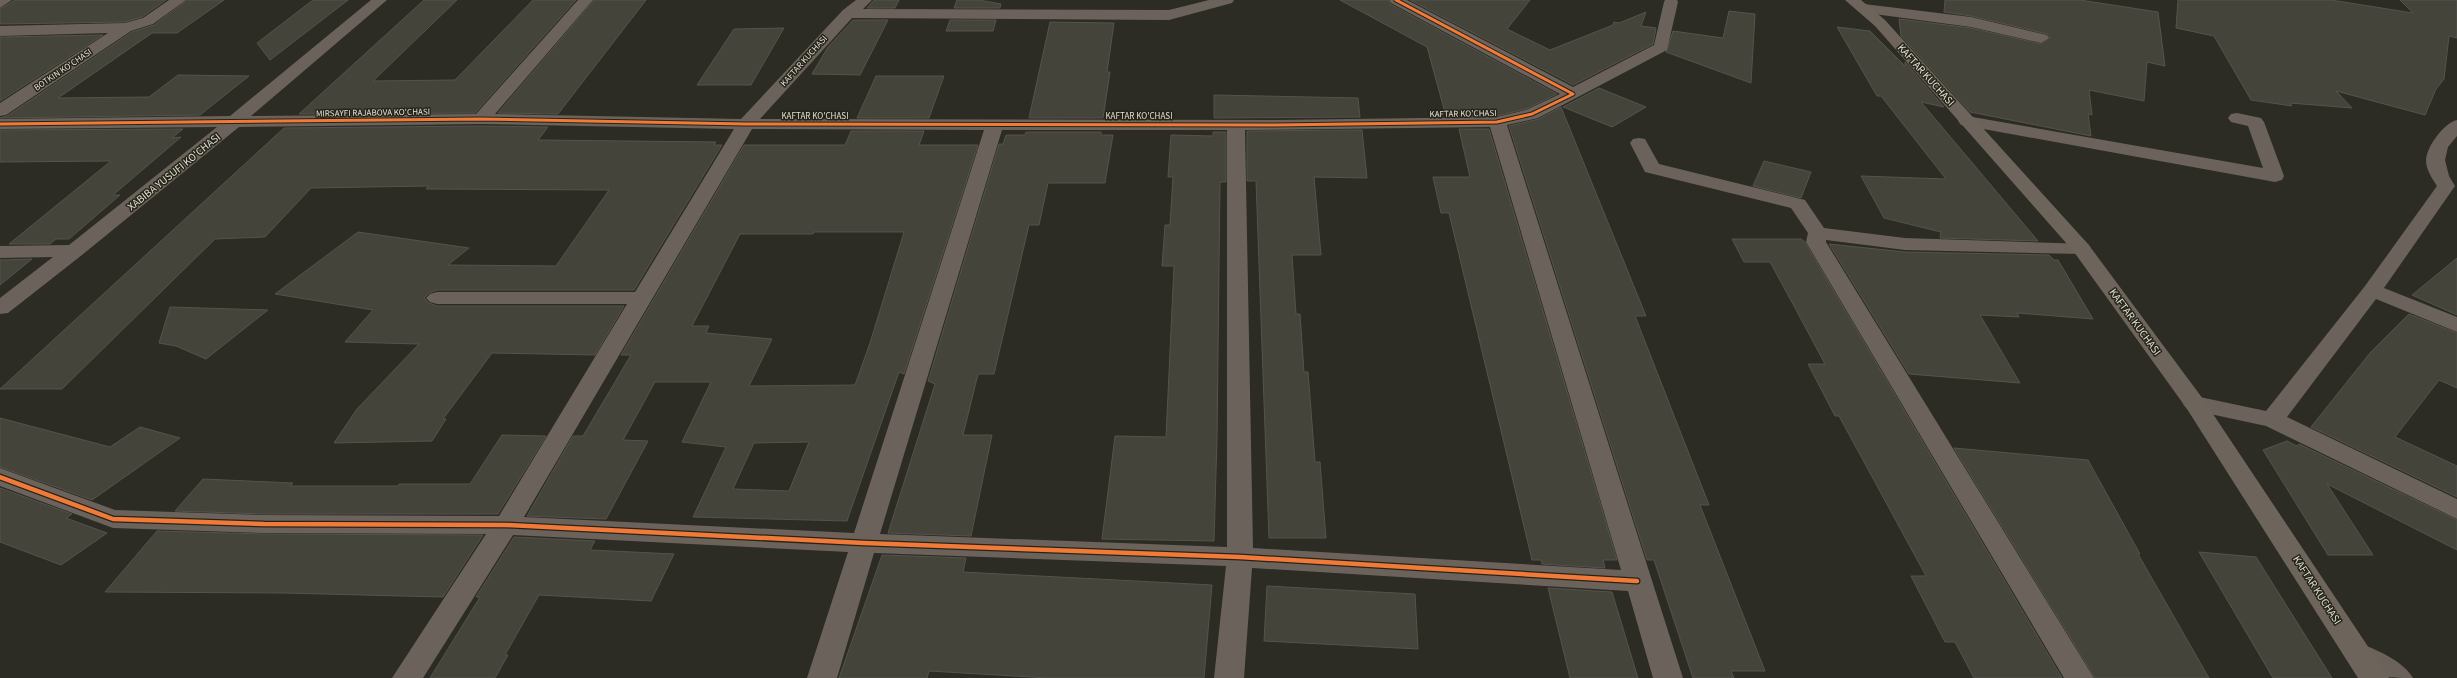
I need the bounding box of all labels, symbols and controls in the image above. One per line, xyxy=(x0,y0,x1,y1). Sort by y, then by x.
street label: KAFTAR KUCHASI xyxy=(778,33,830,89)
street label: KAFTAR KUCHASI xyxy=(1894,41,1958,109)
street label: BOTKIN KO'CHASI xyxy=(31,46,95,94)
street label: MIRSAYFI RAJABOVA KO'CHASI xyxy=(316,106,430,120)
street label: KAFTAR KO'CHASI xyxy=(1429,107,1497,121)
street label: KAFTAR KO'CHASI xyxy=(781,110,849,123)
street label: KAFTAR KO'CHASI xyxy=(1105,110,1173,123)
street label: XABIBA YUSUFI KO'CHASI xyxy=(124,130,224,214)
street label: KAFTAR KUCHASI xyxy=(2106,286,2164,358)
street label: KAFTAR KUCHASI xyxy=(2289,553,2345,627)

